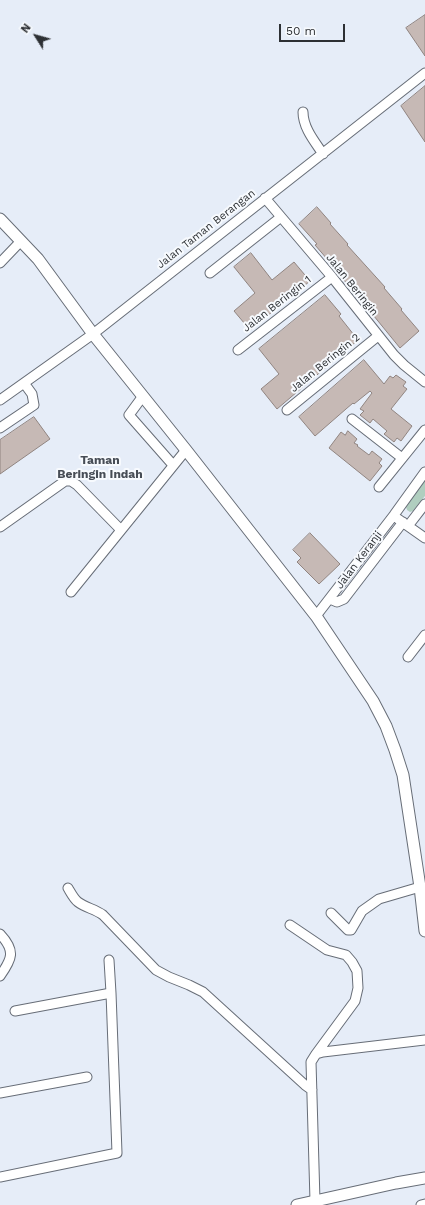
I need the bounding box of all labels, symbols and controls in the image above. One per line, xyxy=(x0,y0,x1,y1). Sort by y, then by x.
north arrow xyxy=(16,16,56,56)
scale bar xyxy=(281,16,347,42)
text: N xyxy=(18,21,34,36)
text: 50 m xyxy=(286,24,316,38)
street label: Jalan Taman Berangan xyxy=(154,186,258,272)
street label: Jalan Beringin xyxy=(323,251,381,319)
street label: Jalan Beringin 1 xyxy=(240,273,314,335)
street label: Jalan Beringin 2 xyxy=(287,331,363,395)
district label: Taman Beringin Indah xyxy=(57,453,143,481)
street label: Jalan Keranji xyxy=(333,529,385,591)

